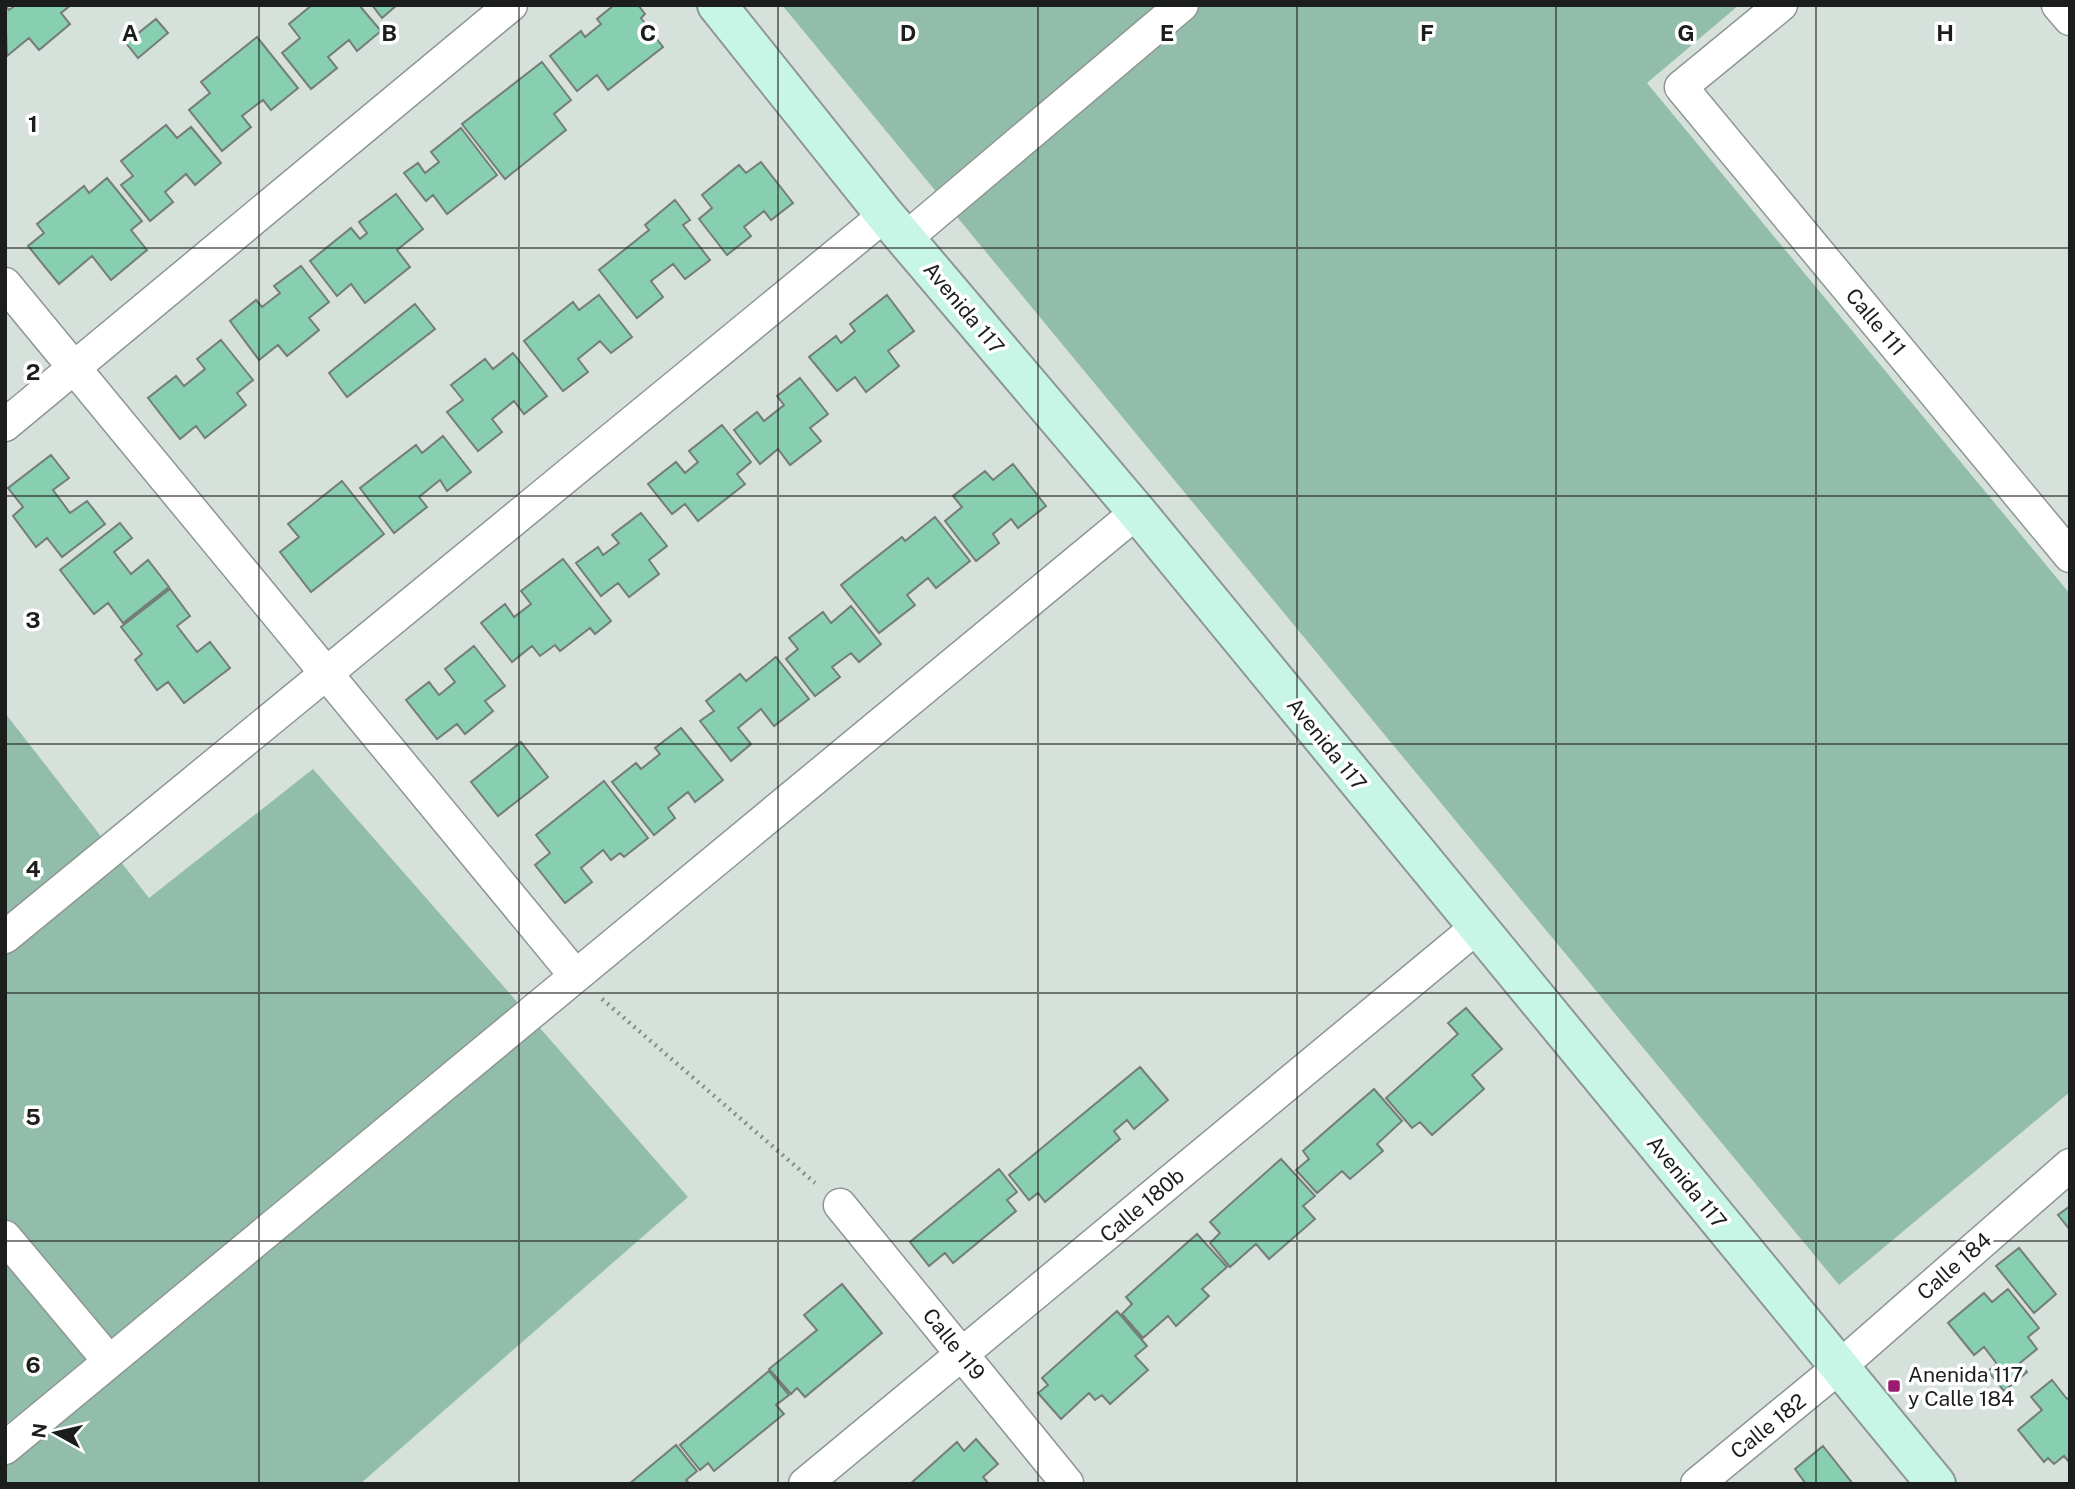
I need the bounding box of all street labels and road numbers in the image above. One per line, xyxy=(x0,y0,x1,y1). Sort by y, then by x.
street label: Avenida 117 xyxy=(918,257,1010,359)
street label: Calle 111 xyxy=(1841,283,1911,361)
street label: Avenida 117 xyxy=(1282,693,1372,795)
street label: Avenida 117 xyxy=(1642,1131,1732,1233)
street label: Calle 180b xyxy=(1095,1163,1189,1247)
street label: Calle 184 xyxy=(1912,1227,1996,1305)
street label: Calle 119 xyxy=(918,1303,990,1385)
street label: Calle 182 xyxy=(1725,1388,1811,1464)

